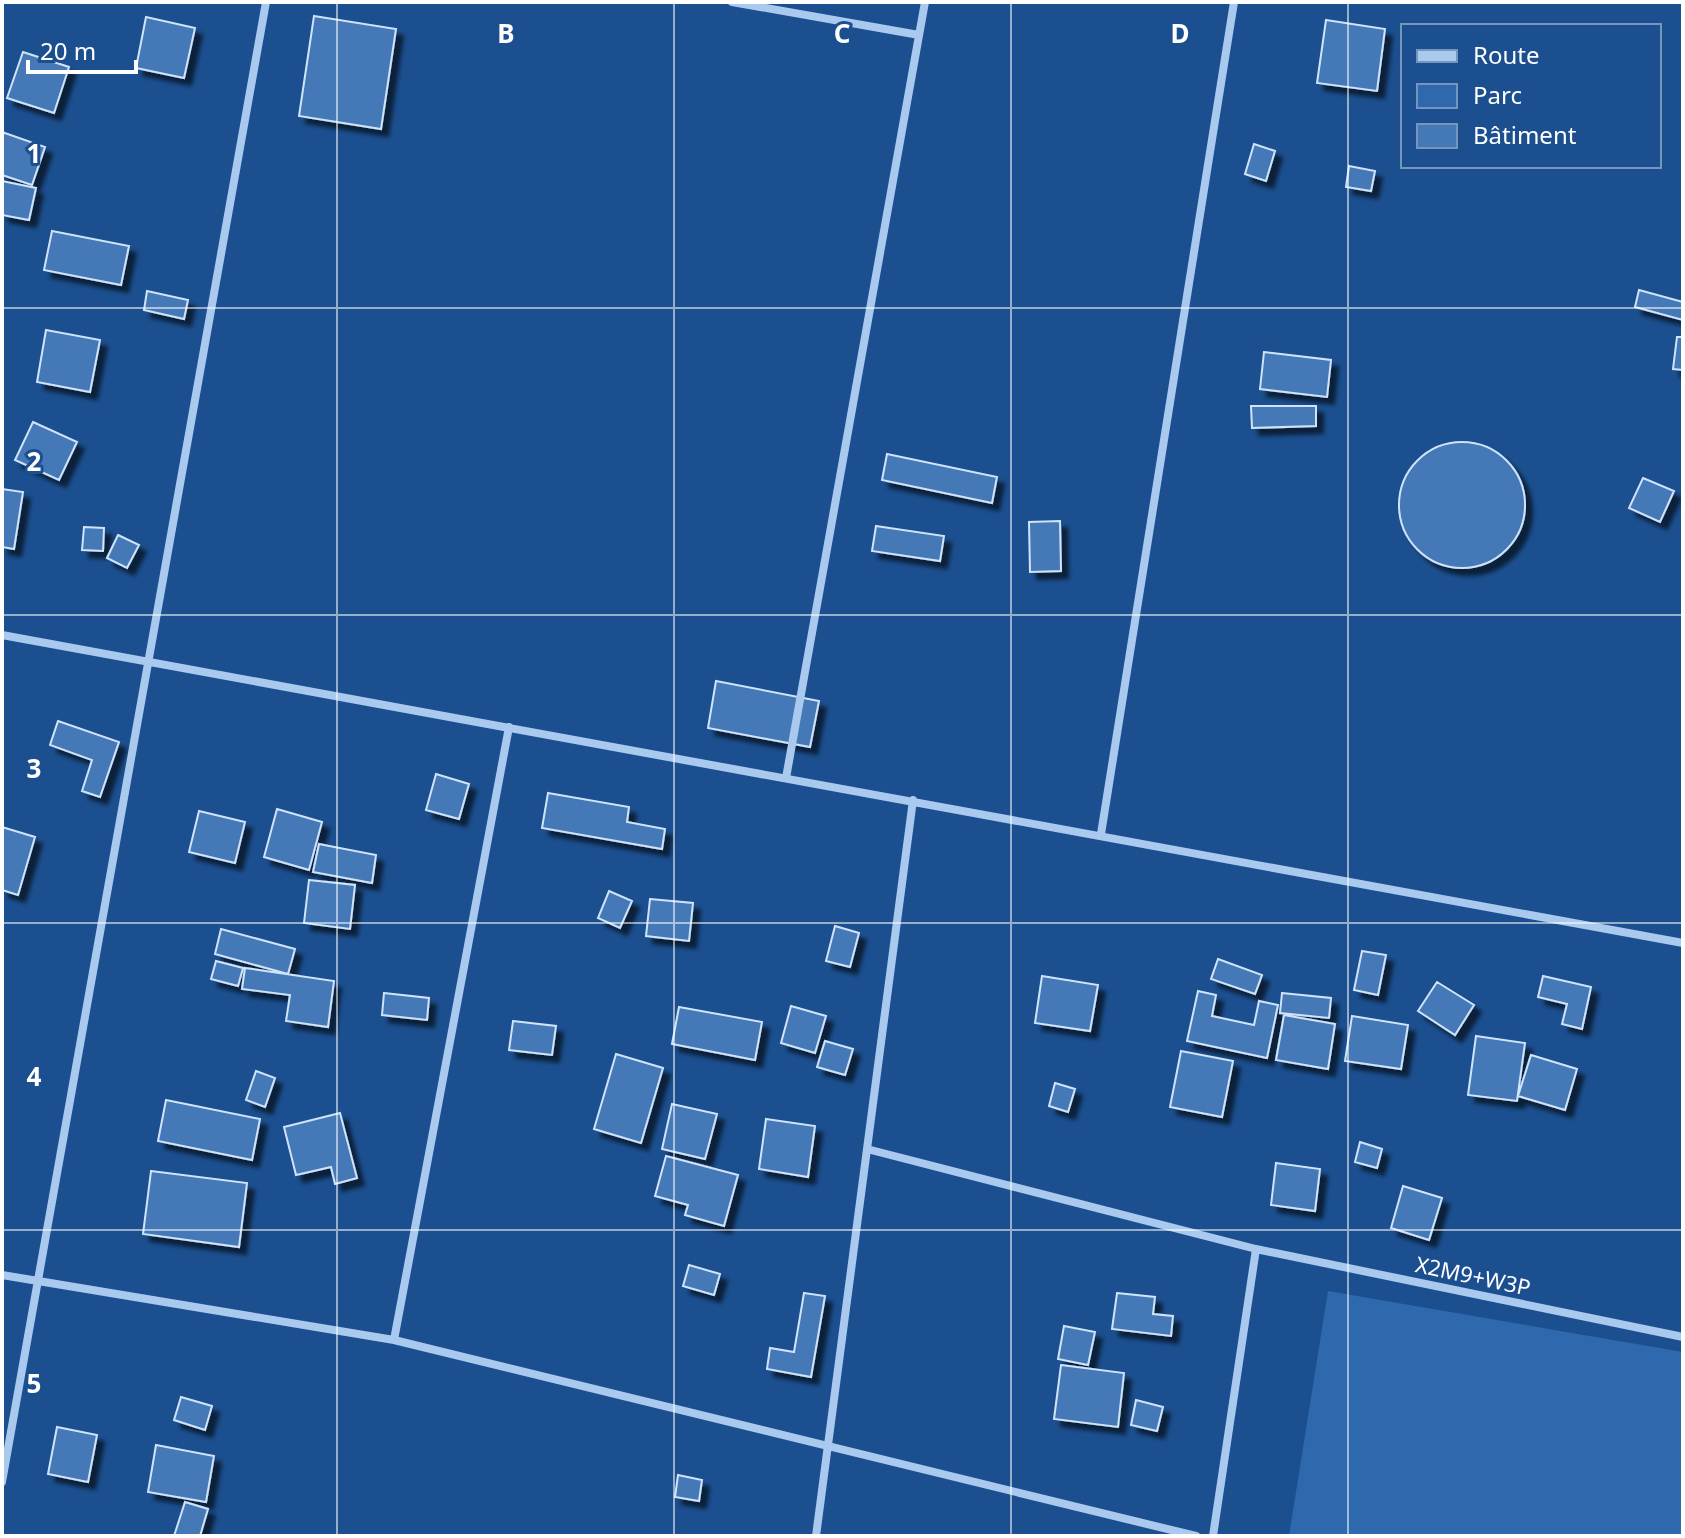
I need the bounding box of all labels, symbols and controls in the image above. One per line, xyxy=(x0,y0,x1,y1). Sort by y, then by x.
text: B xyxy=(497,15,515,51)
text: C xyxy=(834,15,850,51)
text: D xyxy=(1170,15,1190,51)
scale bar xyxy=(28,24,136,74)
legend xyxy=(1401,24,1661,168)
text: 20 m xyxy=(40,34,96,67)
text: Route xyxy=(1473,38,1539,71)
text: Parc xyxy=(1473,78,1522,111)
text: Bâtiment xyxy=(1473,118,1577,151)
text: 1 xyxy=(27,135,41,171)
text: 2 xyxy=(27,443,42,479)
text: 3 xyxy=(27,750,41,786)
text: 4 xyxy=(27,1058,42,1094)
street label: X2M9+W3P xyxy=(1413,1248,1534,1302)
text: 5 xyxy=(27,1365,41,1401)

